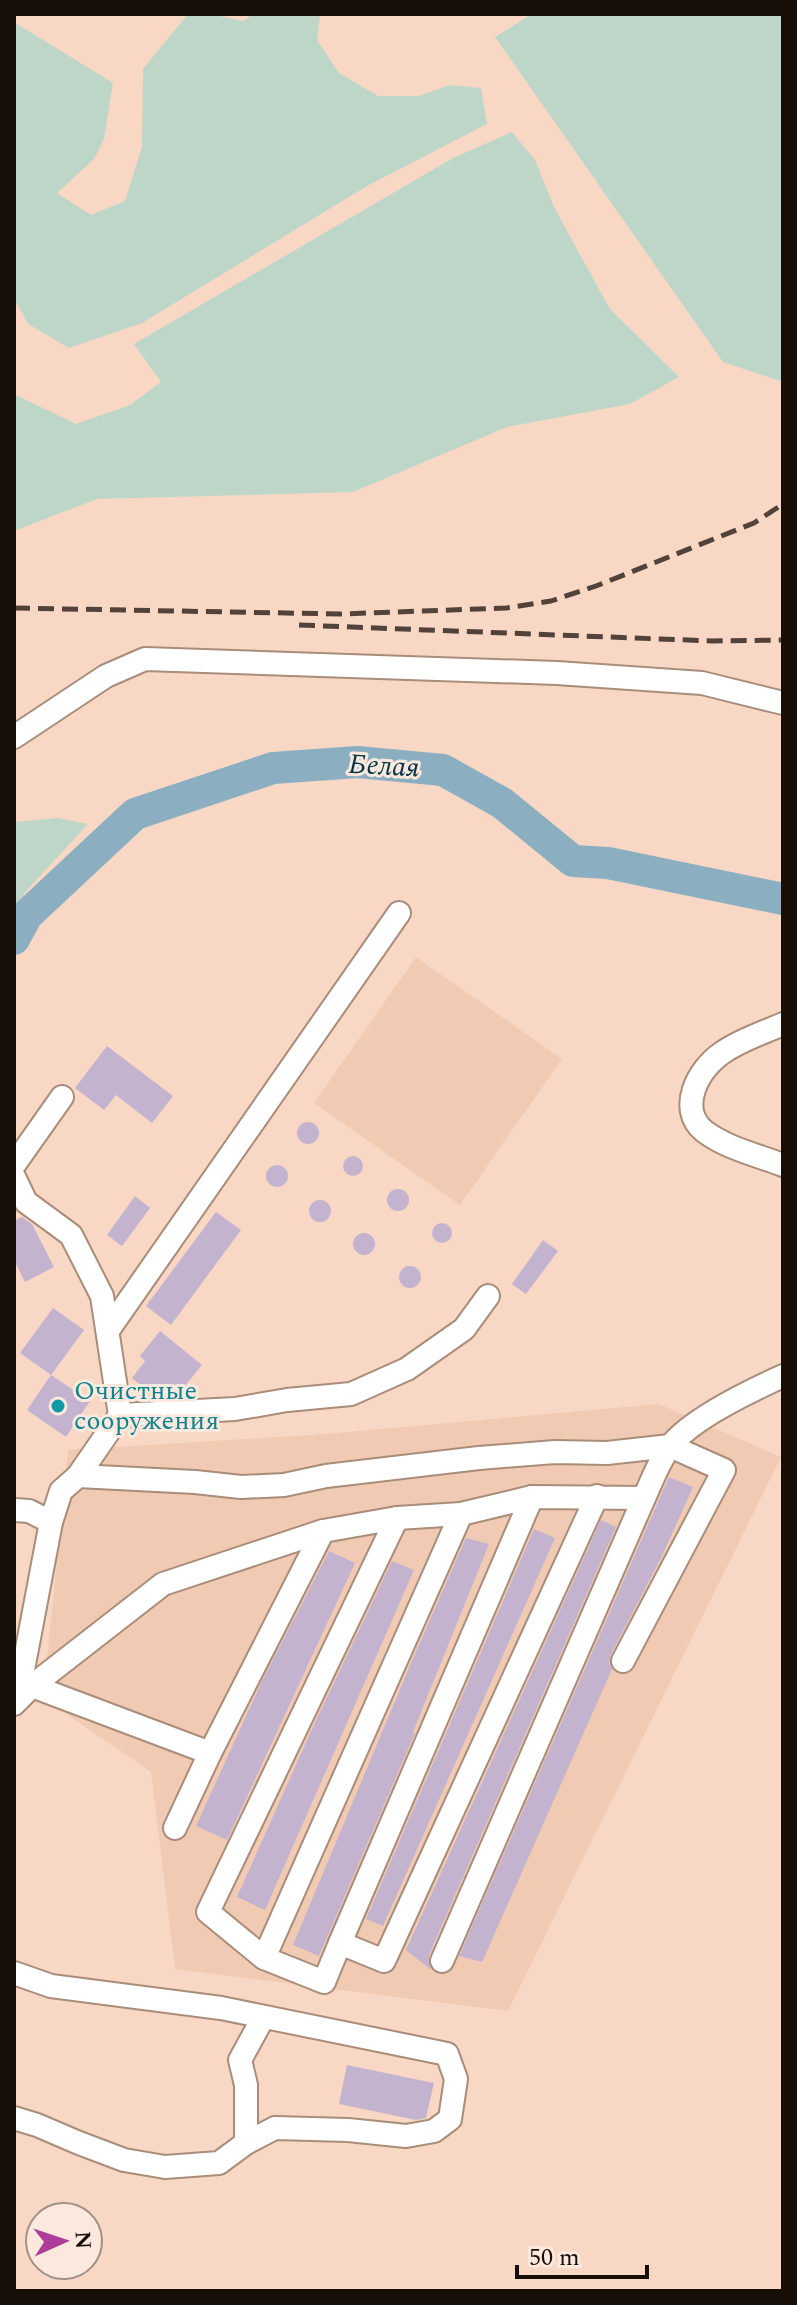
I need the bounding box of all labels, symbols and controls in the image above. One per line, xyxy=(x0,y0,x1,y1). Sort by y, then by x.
water label: Белая xyxy=(348,743,420,789)
place label: Очистные сооружения xyxy=(74,1371,219,1441)
marker: Очистные сооружения xyxy=(49,1397,67,1415)
north arrow xyxy=(24,2201,104,2281)
scale bar xyxy=(517,2229,647,2279)
text: N xyxy=(66,2230,99,2250)
text: 50 m xyxy=(529,2240,580,2276)

